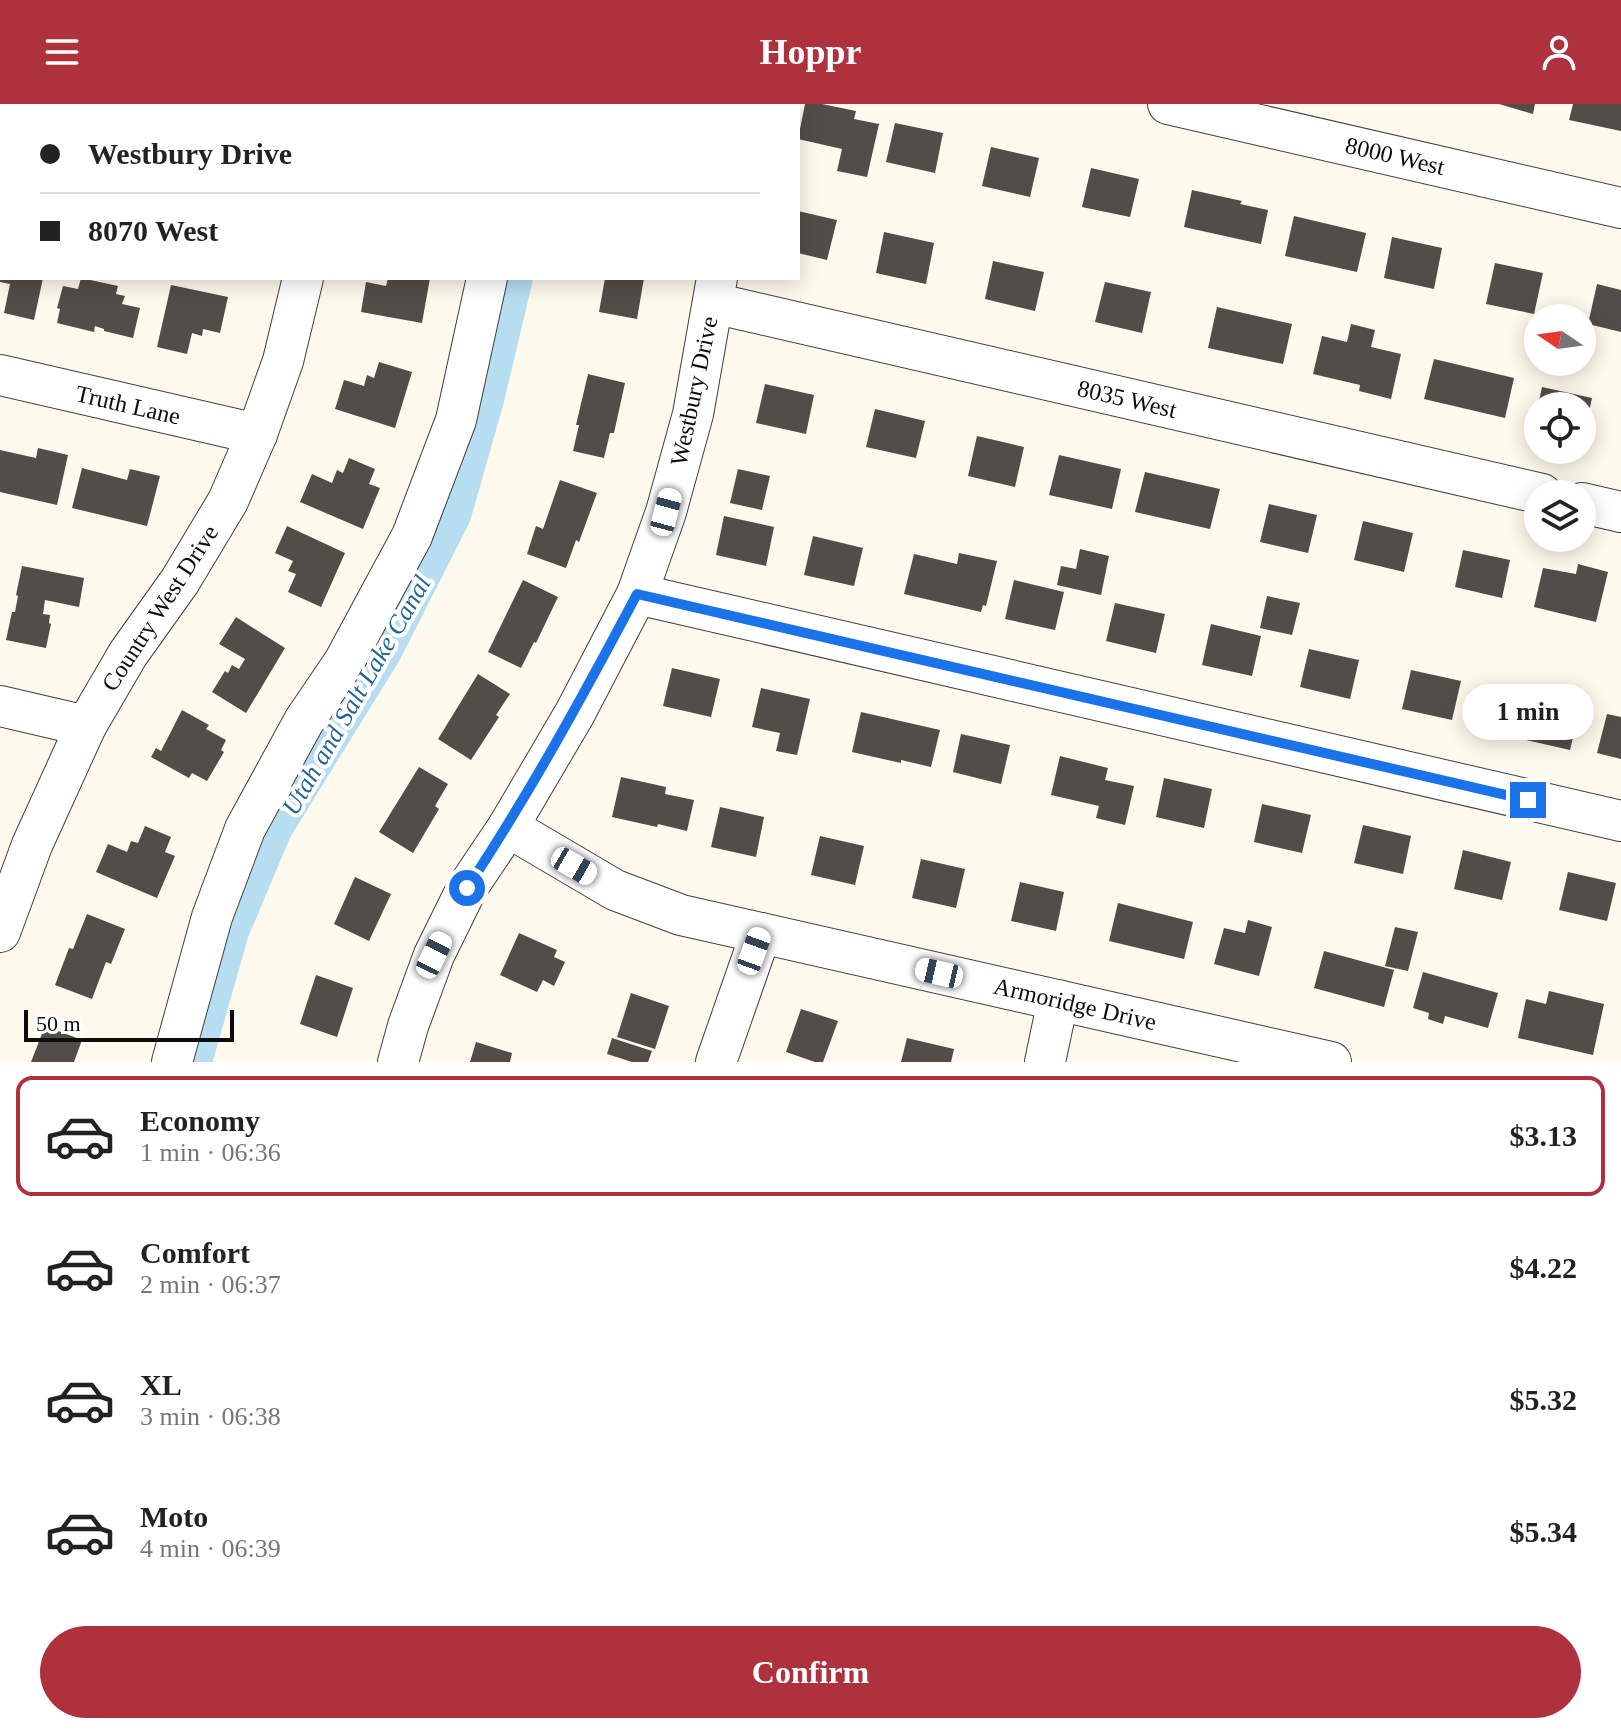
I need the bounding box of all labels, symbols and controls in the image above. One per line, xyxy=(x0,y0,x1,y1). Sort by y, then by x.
icon: menu xyxy=(40,30,84,74)
icon: person xyxy=(1537,30,1581,74)
text: Hoppr xyxy=(759,32,862,72)
street label: 8000 West xyxy=(1343,132,1447,180)
text: Westbury Drive xyxy=(88,137,292,170)
text: 8070 West xyxy=(88,214,218,247)
north arrow xyxy=(1524,304,1596,376)
map controls xyxy=(1524,304,1596,552)
street label: Westbury Drive xyxy=(665,314,723,468)
street label: 8035 West xyxy=(1075,375,1179,423)
street label: Truth Lane xyxy=(73,380,183,430)
button: locate xyxy=(1524,392,1596,464)
button: layers xyxy=(1524,480,1596,552)
car xyxy=(648,486,684,538)
street label: Country West Drive xyxy=(97,520,223,696)
water label: Utah and Salt Lake Canal xyxy=(276,570,437,820)
callout: 1 min xyxy=(1462,684,1594,740)
text: 1 min xyxy=(1497,697,1559,726)
route end xyxy=(1510,782,1546,818)
car xyxy=(547,844,601,888)
route start xyxy=(449,870,485,906)
car xyxy=(735,924,773,978)
car xyxy=(413,928,455,982)
car xyxy=(913,956,965,990)
street label: Armoridge Drive xyxy=(991,973,1159,1035)
scale bar xyxy=(24,1006,234,1042)
text: 50 m xyxy=(36,1011,81,1036)
icon: car xyxy=(44,1100,116,1172)
text: Economy xyxy=(140,1104,260,1137)
text: $3.13 xyxy=(1510,1119,1577,1152)
text: 1 min · 06:36 xyxy=(140,1138,281,1167)
icon: car xyxy=(44,1232,116,1304)
text: Comfort xyxy=(140,1236,250,1269)
text: $4.22 xyxy=(1510,1251,1577,1284)
text: 2 min · 06:37 xyxy=(140,1270,281,1299)
icon: car xyxy=(44,1364,116,1436)
text: XL xyxy=(140,1368,182,1401)
text: $5.32 xyxy=(1510,1383,1577,1416)
text: 3 min · 06:38 xyxy=(140,1402,281,1431)
icon: car xyxy=(44,1496,116,1568)
text: Moto xyxy=(140,1500,208,1533)
text: $5.34 xyxy=(1510,1515,1577,1548)
text: 4 min · 06:39 xyxy=(140,1534,281,1563)
button: Confirm xyxy=(40,1626,1581,1718)

